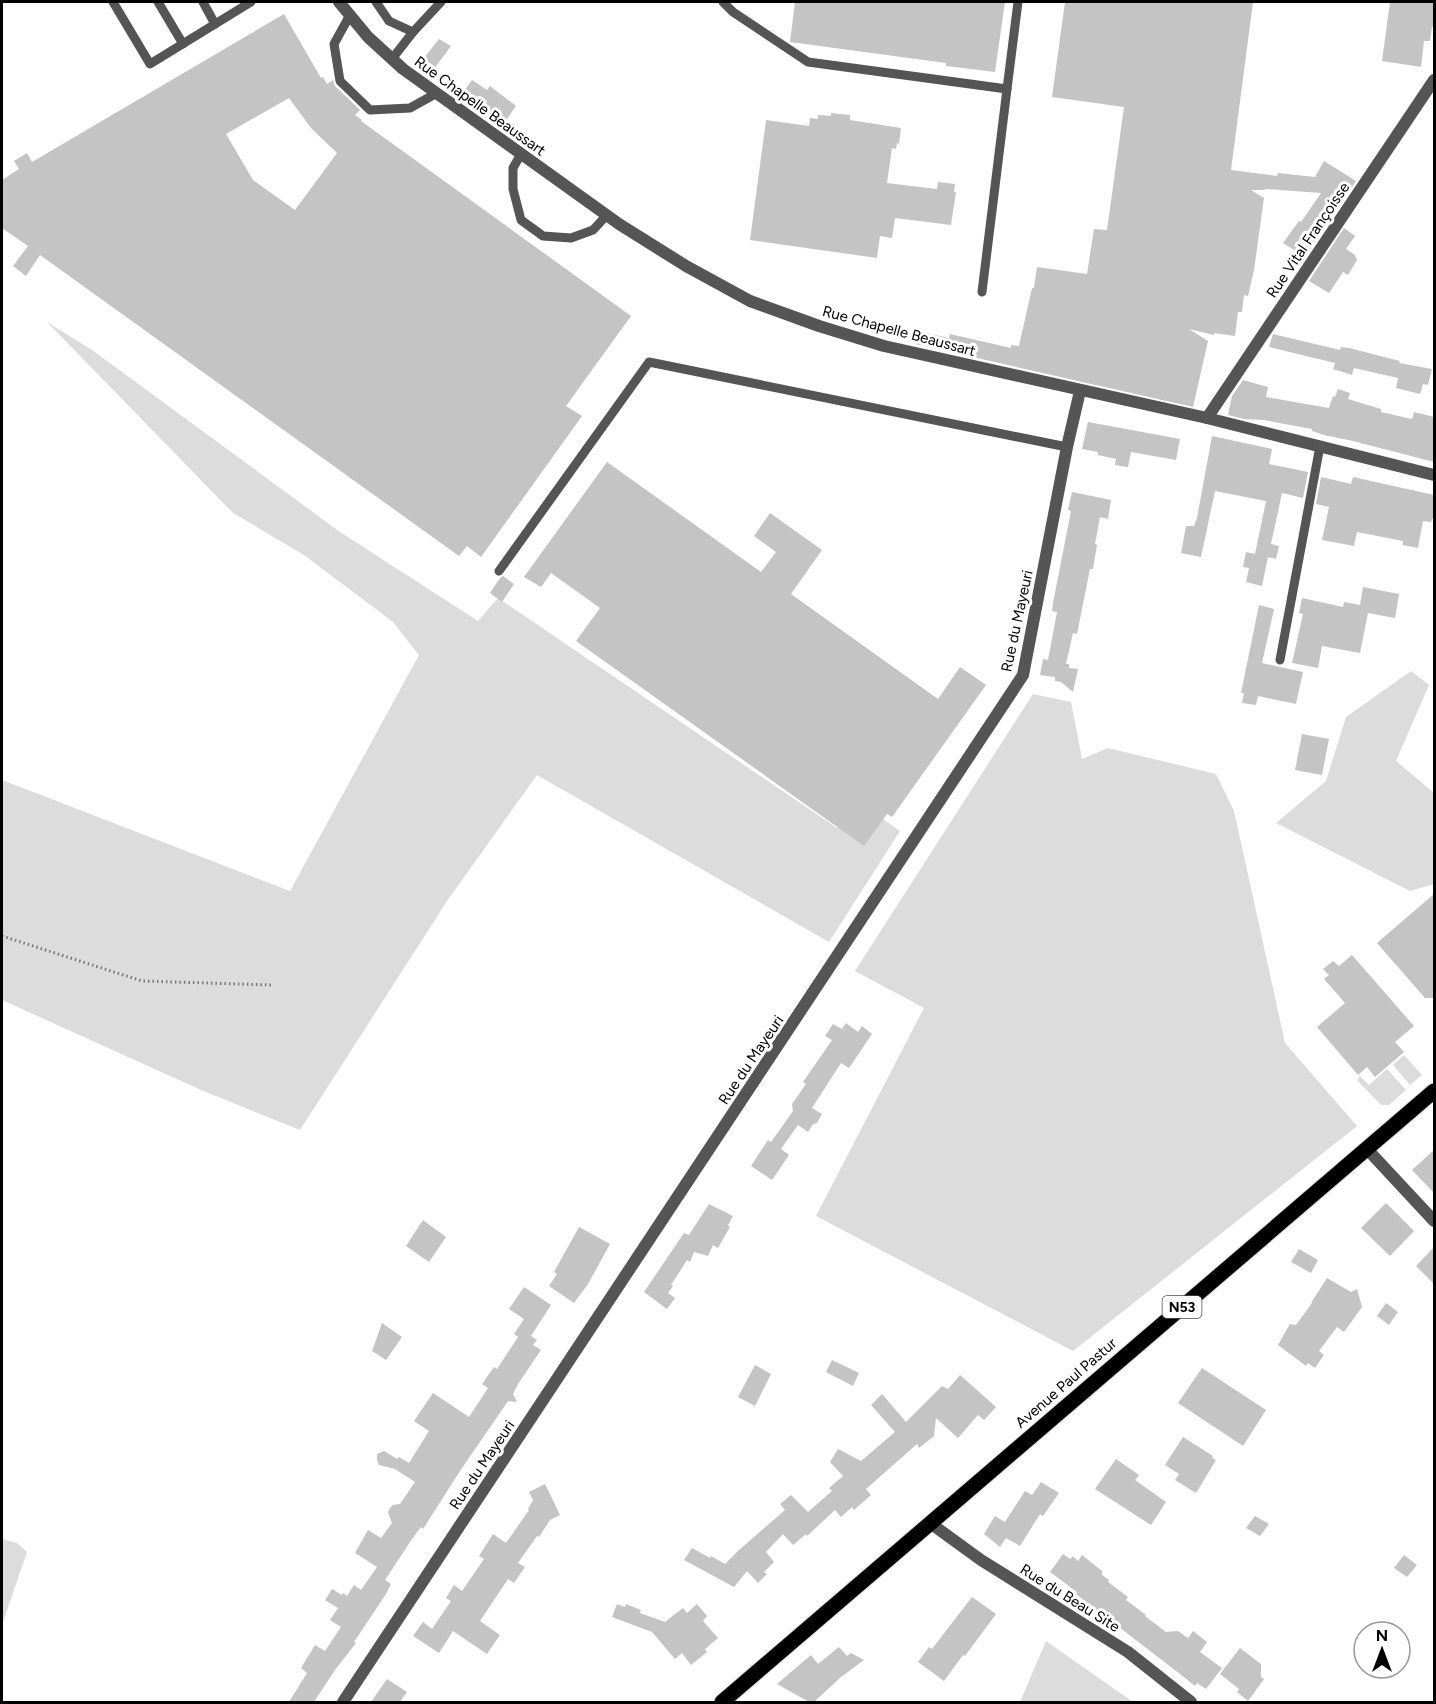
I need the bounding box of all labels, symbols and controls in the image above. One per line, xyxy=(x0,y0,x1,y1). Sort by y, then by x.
street label: Rue Chapelle Beaussart xyxy=(411,52,549,160)
street label: Rue Vital Françoisse xyxy=(1263,179,1353,301)
street label: Rue Chapelle Beaussart xyxy=(820,302,978,360)
street label: Rue du Mayeuri xyxy=(997,568,1037,674)
street label: Rue du Mayeuri xyxy=(715,1012,787,1108)
road number: N53 xyxy=(1162,1296,1202,1318)
street label: Avenue Paul Pastur xyxy=(1012,1334,1120,1432)
street label: Rue du Mayeuri xyxy=(446,1417,518,1513)
street label: Rue du Beau Site xyxy=(1017,1560,1123,1636)
north arrow xyxy=(1352,1620,1412,1680)
text: N xyxy=(1376,1626,1388,1645)

